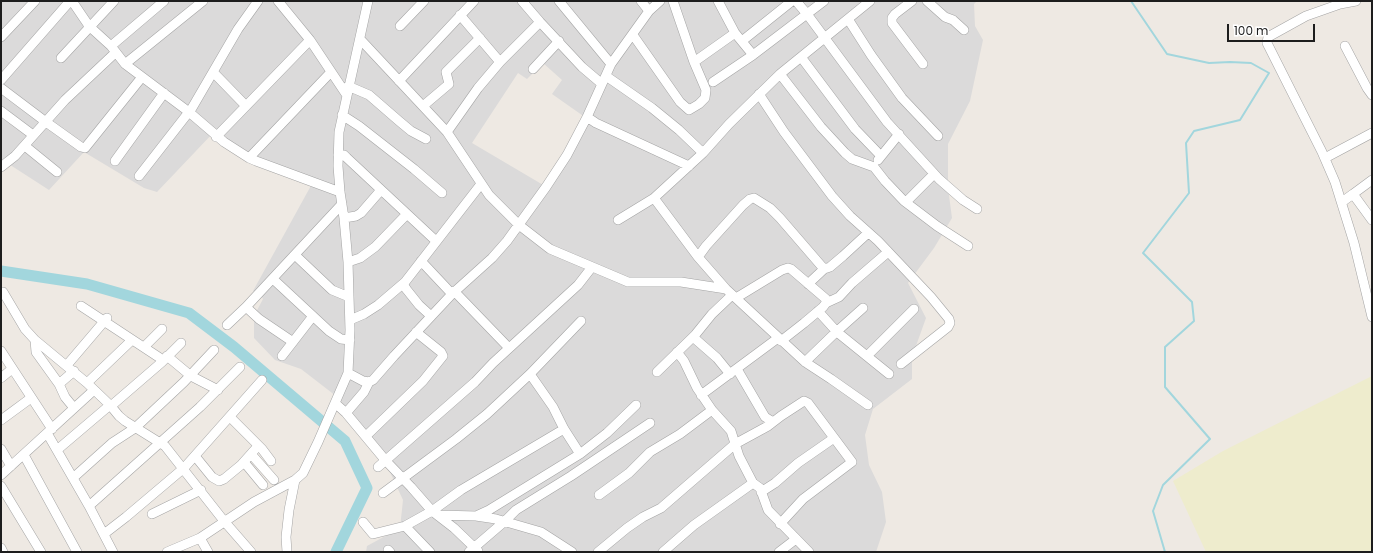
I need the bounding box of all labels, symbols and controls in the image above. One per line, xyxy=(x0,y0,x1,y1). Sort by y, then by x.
scale bar xyxy=(1229,16,1317,42)
text: 100 m xyxy=(1234,22,1268,39)

